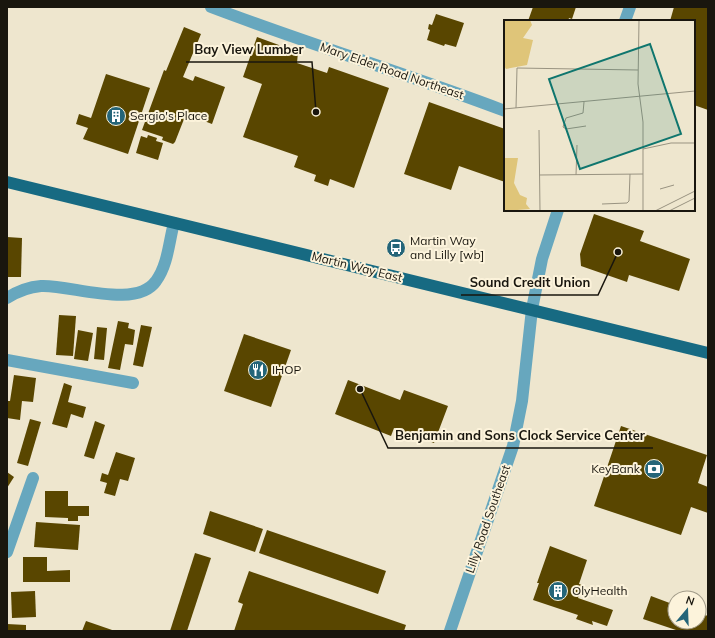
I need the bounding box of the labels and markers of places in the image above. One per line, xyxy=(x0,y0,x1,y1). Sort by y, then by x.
callout: Bay View Lumber xyxy=(186,37,312,62)
building icon: Sergio's Place xyxy=(105,105,127,127)
place label: Sergio's Place xyxy=(130,108,207,123)
place label: Martin Way and Lilly [wb] xyxy=(410,233,484,262)
bus stop icon: Martin Way and Lilly [wb] xyxy=(385,237,407,259)
callout: Sound Credit Union xyxy=(461,270,598,295)
restaurant icon: IHOP xyxy=(247,359,269,381)
place label: IHOP xyxy=(272,362,302,377)
callout: Benjamin and Sons Clock Service Center xyxy=(388,423,653,448)
bank icon: KeyBank xyxy=(643,458,665,480)
place label: KeyBank xyxy=(591,461,641,476)
building icon: OlyHealth xyxy=(547,580,569,602)
place label: OlyHealth xyxy=(572,583,628,598)

